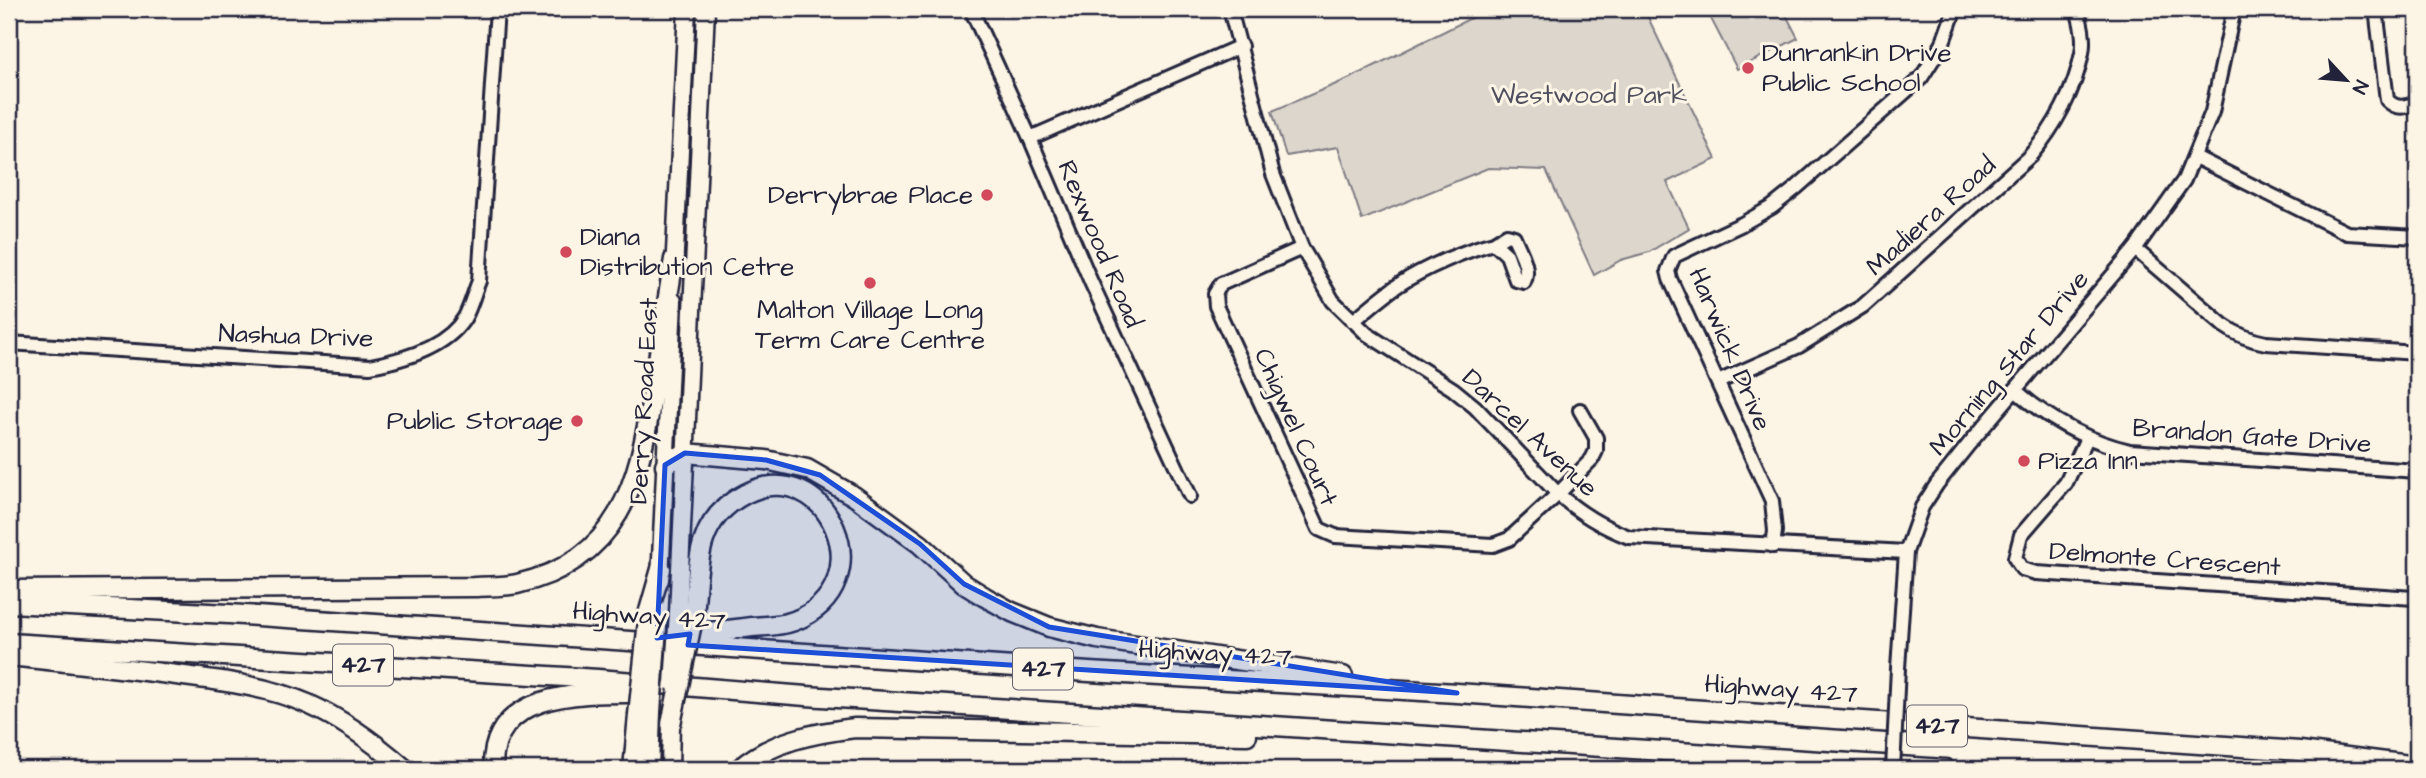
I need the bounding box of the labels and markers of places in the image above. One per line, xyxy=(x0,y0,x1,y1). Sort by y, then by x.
place label: Dunrankin Drive Public School xyxy=(1762,35,1952,101)
marker: Dunrankin Drive Public School xyxy=(1740,60,1756,76)
place label: Derrybrae Place xyxy=(768,177,973,215)
marker: Derrybrae Place xyxy=(979,187,995,203)
place label: Diana Distribution Cetre xyxy=(580,219,794,285)
marker: Diana Distribution Cetre xyxy=(558,244,574,260)
marker: Malton Village Long Term Care Centre xyxy=(862,275,878,291)
place label: Malton Village Long Term Care Centre xyxy=(755,292,985,358)
place label: Public Storage xyxy=(387,403,563,441)
marker: Public Storage xyxy=(569,413,585,429)
place label: Pizza Inn xyxy=(2038,443,2138,479)
marker: Pizza Inn xyxy=(2016,453,2032,469)

